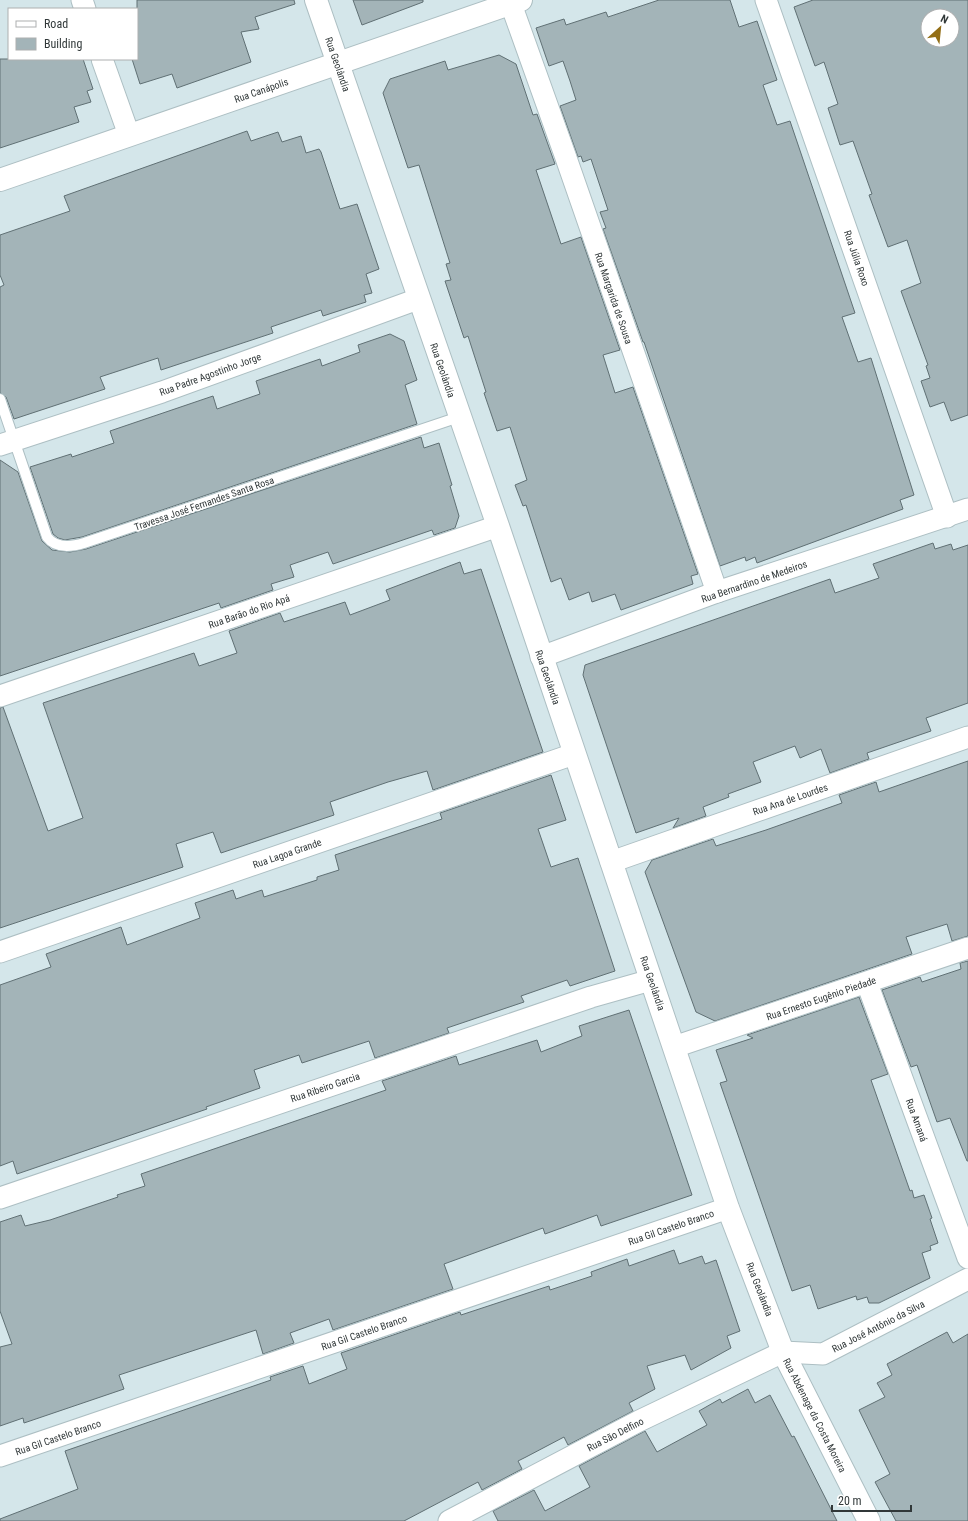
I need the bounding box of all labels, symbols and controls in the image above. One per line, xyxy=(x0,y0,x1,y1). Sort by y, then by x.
legend xyxy=(8,8,138,60)
north arrow xyxy=(920,8,960,48)
text: N xyxy=(938,12,950,27)
text: Road xyxy=(44,17,68,31)
street label: Rua Geolândia xyxy=(323,36,352,93)
text: Building xyxy=(44,37,82,51)
street label: Rua Canápolis xyxy=(233,76,290,105)
street label: Rua Júlia Roxo xyxy=(842,229,871,287)
street label: Rua Margarida de Sousa xyxy=(593,251,634,346)
street label: Rua Geolândia xyxy=(428,342,457,399)
street label: Rua Padre Agostinho Jorge xyxy=(158,351,263,398)
street label: Travessa José Fernandes Santa Rosa xyxy=(133,474,276,533)
street label: Rua Bernardino de Medeiros xyxy=(700,558,809,605)
street label: Rua Barão do Rio Apá xyxy=(207,592,291,631)
street label: Rua Geolândia xyxy=(533,649,562,706)
street label: Rua Ana de Lourdes xyxy=(751,781,830,817)
street label: Rua Lagoa Grande xyxy=(251,836,323,870)
street label: Rua Geolândia xyxy=(638,955,667,1012)
street label: Rua Ernesto Eugênio Piedade xyxy=(765,974,878,1022)
street label: Rua Ribeiro Garcia xyxy=(289,1070,361,1104)
street label: Rua Amaná xyxy=(904,1097,929,1143)
street label: Rua Gil Castelo Branco xyxy=(627,1208,715,1247)
street label: Rua Geolândia xyxy=(744,1261,775,1318)
street label: Rua José Antônio da Silva xyxy=(830,1298,927,1355)
street label: Rua Gil Castelo Branco xyxy=(320,1313,408,1352)
street label: Rua Abdenage da Costa Moreira xyxy=(781,1356,848,1474)
street label: Rua São Delfino xyxy=(585,1415,645,1453)
street label: Rua Gil Castelo Branco xyxy=(14,1418,102,1457)
scale bar xyxy=(832,1487,911,1513)
text: 20 m xyxy=(838,1494,862,1508)

